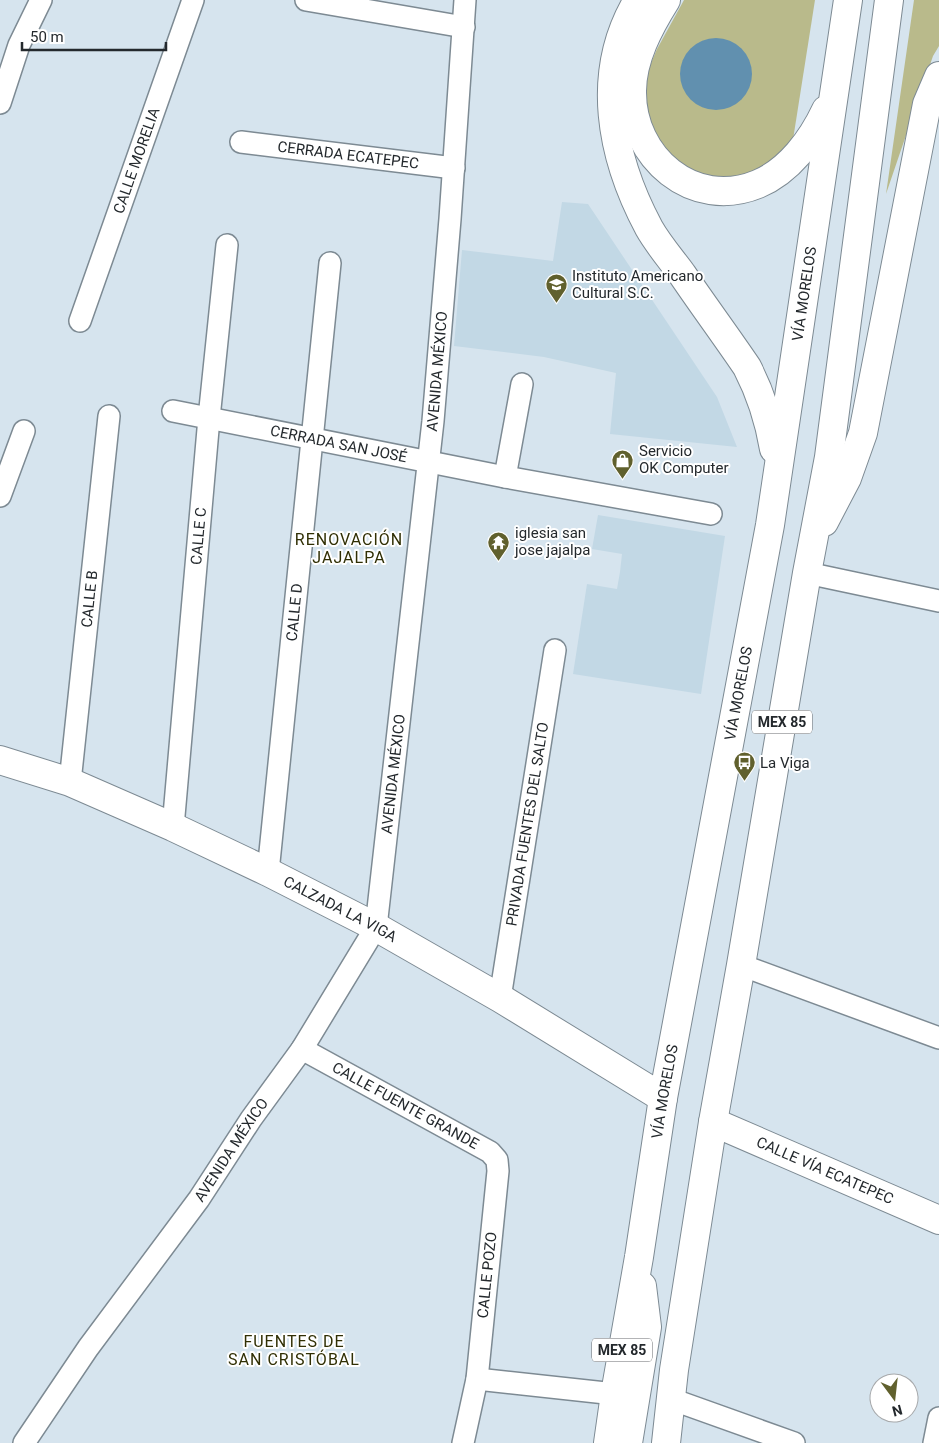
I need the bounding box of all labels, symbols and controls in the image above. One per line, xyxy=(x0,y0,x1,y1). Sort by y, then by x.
scale bar xyxy=(22,20,166,52)
text: 50 m xyxy=(30,28,64,46)
street label: CALLE MORELIA xyxy=(109,105,163,216)
street label: CERRADA ECATEPEC xyxy=(277,138,420,173)
street label: VÍA MORELOS xyxy=(788,245,820,342)
place label: Instituto Americano Cultural S.C. xyxy=(572,267,703,302)
school or university icon: Instituto Americano Cultural S.C. xyxy=(544,273,568,304)
street label: AVENIDA MÉXICO xyxy=(423,311,451,432)
street label: CERRADA SAN JOSÉ xyxy=(269,422,409,466)
place label: Servicio OK Computer xyxy=(639,442,729,477)
shop icon: Servicio OK Computer xyxy=(611,448,635,479)
street label: CALLE C xyxy=(187,506,210,566)
place label: iglesia san jose jajalpa xyxy=(514,524,590,559)
district label: RENOVACIÓN JAJALPA xyxy=(295,529,403,567)
temple icon: iglesia san jose jajalpa xyxy=(487,530,511,561)
street label: CALLE B xyxy=(78,570,101,629)
street label: CALLE D xyxy=(283,583,306,642)
street label: VÍA MORELOS xyxy=(721,645,756,742)
road number: MEX 85 xyxy=(752,710,812,734)
street label: AVENIDA MÉXICO xyxy=(378,713,409,835)
street label: PRIVADA FUENTES DEL SALTO xyxy=(502,721,552,927)
bus stop icon: La Viga xyxy=(732,751,756,782)
place label: La Viga xyxy=(760,754,810,772)
street label: CALZADA LA VIGA xyxy=(280,872,400,946)
street label: VÍA MORELOS xyxy=(648,1043,682,1140)
street label: CALLE FUENTE GRANDE xyxy=(329,1058,482,1153)
street label: AVENIDA MÉXICO xyxy=(191,1095,272,1205)
street label: CALLE VÍA ECATEPEC xyxy=(754,1133,896,1208)
street label: CALLE POZO xyxy=(474,1231,500,1319)
district label: FUENTES DE SAN CRISTÓBAL xyxy=(228,1332,360,1369)
road number: MEX 85 xyxy=(592,1338,652,1362)
north arrow xyxy=(869,1373,919,1423)
text: N xyxy=(891,1402,904,1420)

